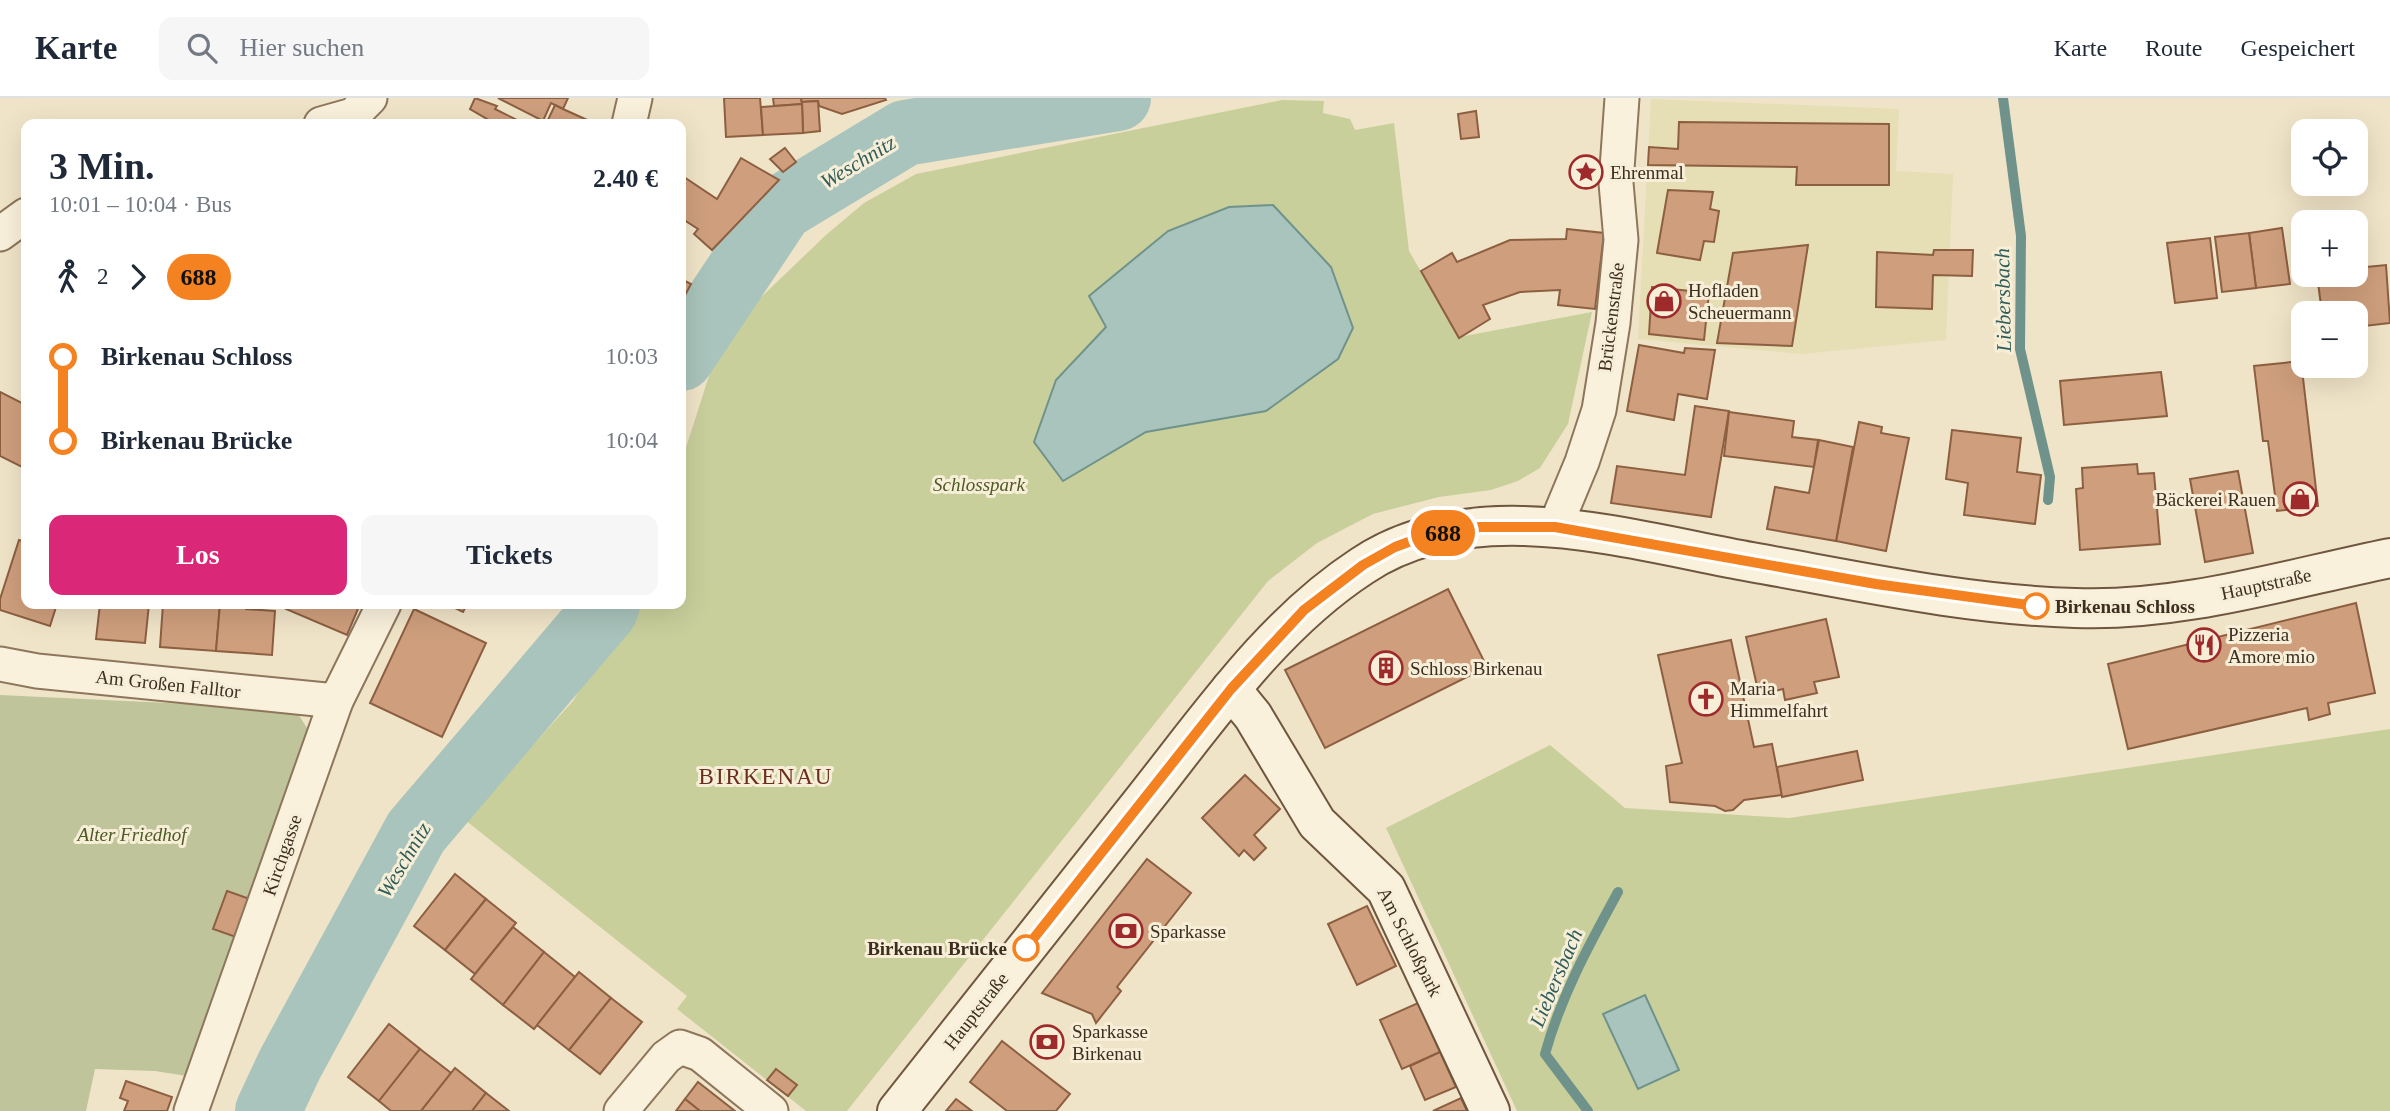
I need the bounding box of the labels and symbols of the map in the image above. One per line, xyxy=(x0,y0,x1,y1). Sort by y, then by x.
water label: Weschnitz xyxy=(816,130,900,194)
place icon: Ehrenmal xyxy=(1567,153,1605,191)
place label: Ehrenmal xyxy=(1610,162,1684,183)
water label: Liebersbach xyxy=(1990,248,2016,353)
street label: Brückenstraße xyxy=(1594,261,1628,373)
place label: Hofladen Scheuermann xyxy=(1688,280,1792,323)
shop icon: Hofladen Scheuermann xyxy=(1645,282,1683,320)
park label: Schlosspark xyxy=(933,474,1025,495)
shop icon: Bäckerei Rauen xyxy=(2281,480,2319,518)
place label: Bäckerei Rauen xyxy=(2155,489,2276,510)
line badge: 688 xyxy=(1403,510,1483,556)
street label: Hauptstraße xyxy=(2219,564,2313,604)
marker: Birkenau Schloss xyxy=(2023,593,2049,619)
place label: Birkenau Schloss xyxy=(2055,596,2195,617)
place label: Pizzeria Amore mio xyxy=(2228,624,2315,667)
restaurant icon: Pizzeria Amore mio xyxy=(2185,626,2223,664)
building icon: Schloss Birkenau xyxy=(1367,649,1405,687)
place label: Schloss Birkenau xyxy=(1410,658,1543,679)
street label: Am Großen Falltor xyxy=(94,666,242,702)
place label: Maria Himmelfahrt xyxy=(1730,678,1829,721)
church icon: Maria Himmelfahrt xyxy=(1687,680,1725,718)
district label: BIRKENAU xyxy=(699,764,833,789)
street label: Kirchgasse xyxy=(258,812,306,898)
water label: Weschnitz xyxy=(372,818,436,902)
park label: Alter Friedhof xyxy=(75,824,189,845)
street label: Am Schloßpark xyxy=(1373,884,1447,1001)
bank icon: Sparkasse xyxy=(1107,912,1145,950)
place label: Sparkasse xyxy=(1150,921,1226,942)
water label: Liebersbach xyxy=(1524,926,1587,1031)
marker: Birkenau Brücke xyxy=(1013,935,1039,961)
place label: Birkenau Brücke xyxy=(867,938,1007,959)
street label: Hauptstraße xyxy=(939,968,1013,1054)
place label: Sparkasse Birkenau xyxy=(1072,1021,1148,1064)
bank icon: Sparkasse Birkenau xyxy=(1028,1023,1066,1061)

